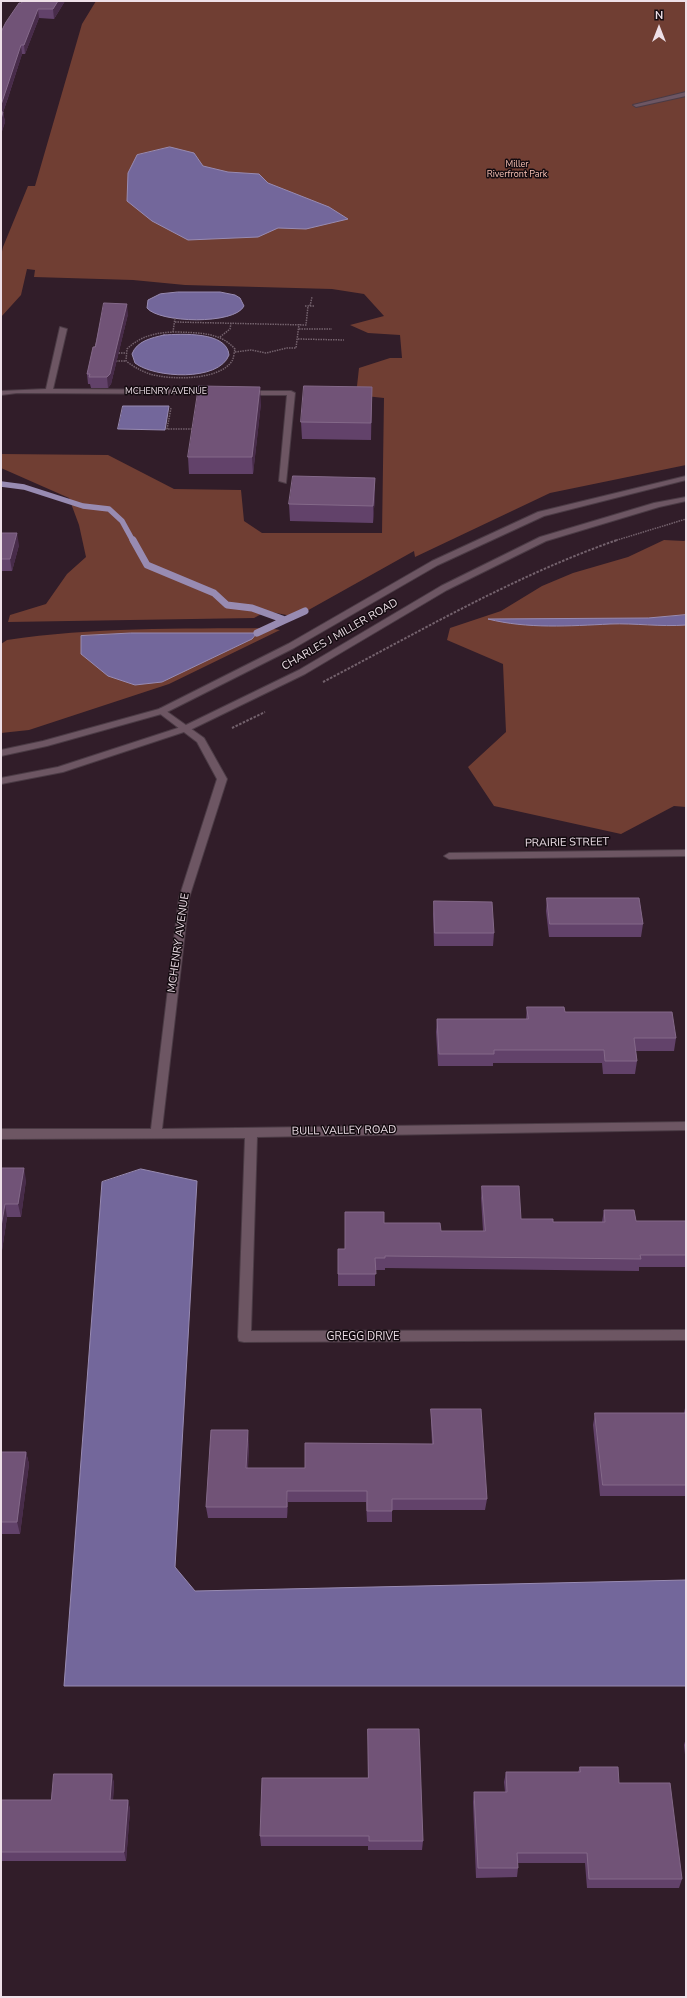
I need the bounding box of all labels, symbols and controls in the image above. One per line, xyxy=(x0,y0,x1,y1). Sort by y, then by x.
north arrow xyxy=(639,8,679,48)
text: N xyxy=(655,8,663,23)
park label: Miller Riverfront Park xyxy=(487,160,547,181)
street label: MCHENRY AVENUE xyxy=(125,387,207,397)
street label: CHARLES J MILLER ROAD xyxy=(280,596,400,674)
street label: PRAIRIE STREET xyxy=(525,836,609,850)
street label: MCHENRY AVENUE xyxy=(165,892,193,994)
street label: BULL VALLEY ROAD xyxy=(292,1123,396,1139)
street label: GREGG DRIVE xyxy=(327,1330,399,1344)

